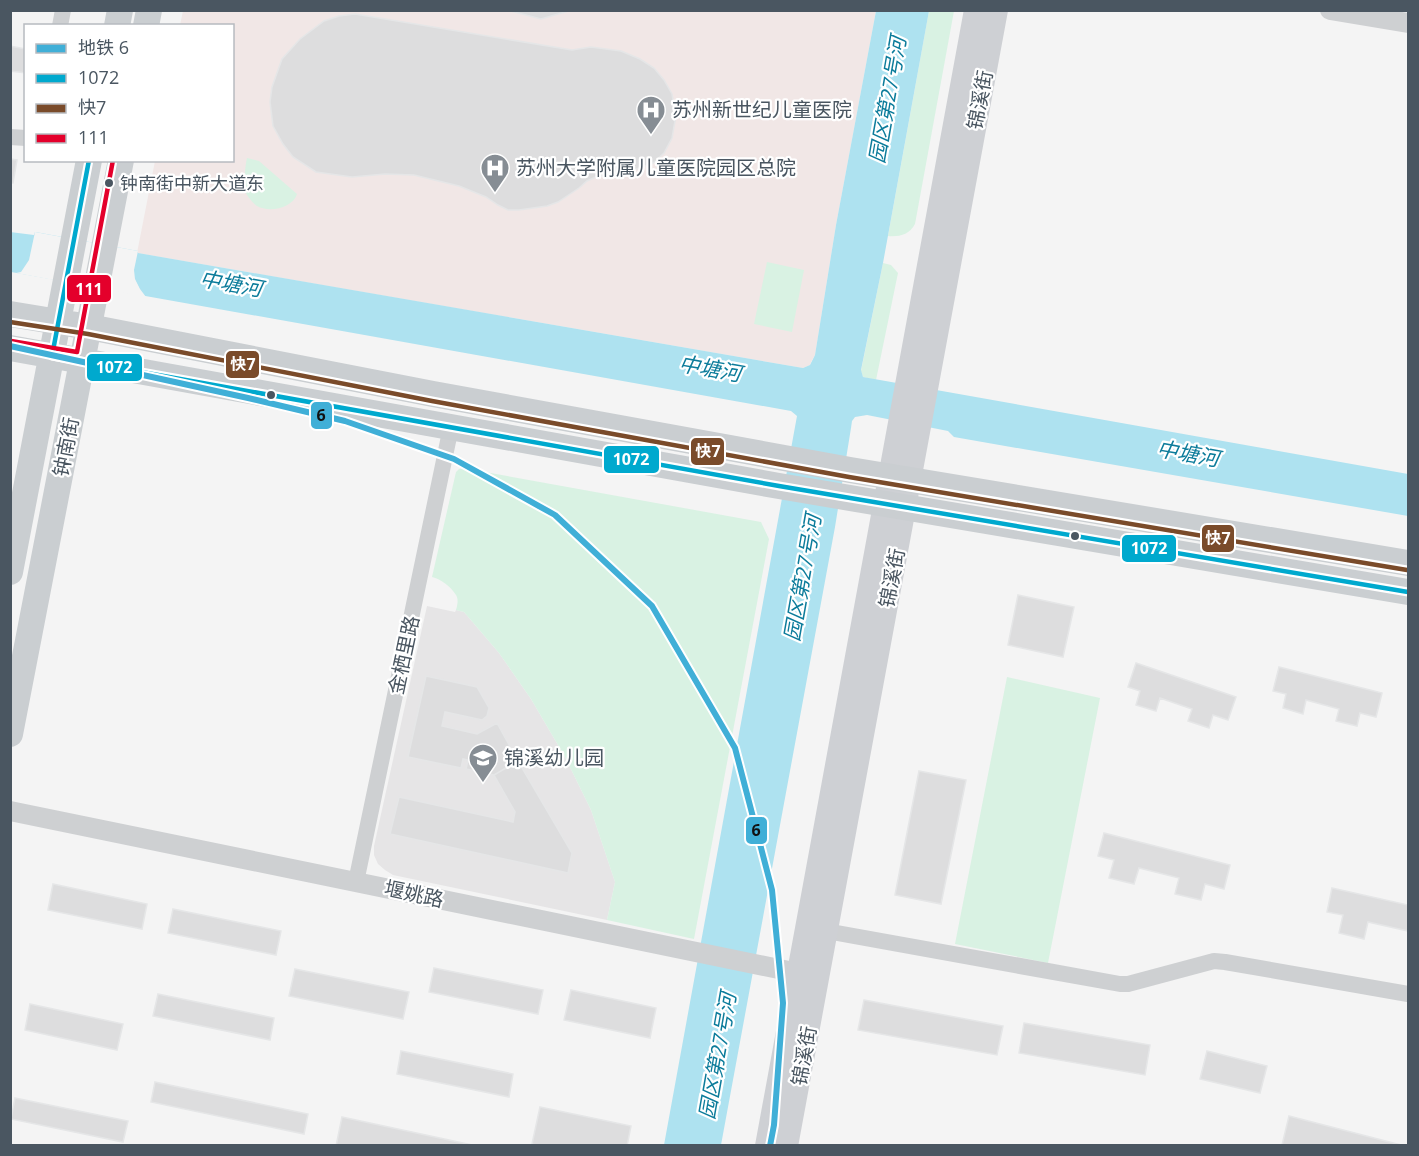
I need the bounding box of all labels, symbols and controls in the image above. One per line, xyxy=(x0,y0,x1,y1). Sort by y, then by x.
legend xyxy=(24,24,234,162)
water label: 园区第27号河 xyxy=(862,30,913,165)
text: 地铁 6 xyxy=(78,35,129,59)
text: 1072 xyxy=(78,65,119,89)
street label: 锦溪街 xyxy=(961,68,998,132)
hospital icon: 苏州新世纪儿童医院 xyxy=(635,94,667,136)
text: 快7 xyxy=(78,95,106,119)
place label: 苏州新世纪儿童医院 xyxy=(672,96,852,123)
text: 111 xyxy=(78,125,109,149)
hospital icon: 苏州大学附属儿童医院园区总院 xyxy=(479,152,511,194)
place label: 苏州大学附属儿童医院园区总院 xyxy=(516,154,796,181)
place label: 钟南街中新大道东 xyxy=(120,171,264,195)
marker: 钟南街中新大道东 xyxy=(103,177,115,189)
water label: 中塘河 xyxy=(198,264,269,303)
line badge: 111 xyxy=(66,274,112,303)
text: 111 xyxy=(75,278,103,300)
water label: 中塘河 xyxy=(677,349,748,388)
line badge: 快7 xyxy=(225,350,260,379)
line badge: 1072 xyxy=(86,353,143,382)
text: 快7 xyxy=(230,353,256,375)
text: 1072 xyxy=(96,356,132,378)
unlabelled marker xyxy=(265,389,277,401)
line badge: 6 xyxy=(310,401,333,430)
text: 6 xyxy=(316,404,326,426)
street label: 钟南街 xyxy=(47,415,84,479)
water label: 中塘河 xyxy=(1155,434,1226,473)
line badge: 快7 xyxy=(690,437,725,466)
text: 快7 xyxy=(695,440,721,462)
line badge: 1072 xyxy=(603,445,660,474)
text: 1072 xyxy=(613,448,649,470)
water label: 园区第27号河 xyxy=(777,508,828,643)
line badge: 快7 xyxy=(1201,524,1235,553)
text: 快7 xyxy=(1205,527,1231,549)
unlabelled marker xyxy=(1069,530,1081,542)
line badge: 1072 xyxy=(1121,534,1177,563)
text: 1072 xyxy=(1131,537,1167,559)
street label: 锦溪街 xyxy=(873,546,910,610)
street label: 金栖里路 xyxy=(382,613,425,697)
school or university icon: 锦溪幼儿园 xyxy=(467,742,499,784)
place label: 锦溪幼儿园 xyxy=(504,744,604,771)
line badge: 6 xyxy=(745,816,768,845)
text: 6 xyxy=(751,819,761,841)
street label: 堰姚路 xyxy=(382,874,446,913)
water label: 园区第27号河 xyxy=(692,986,743,1121)
street label: 锦溪街 xyxy=(785,1024,822,1088)

